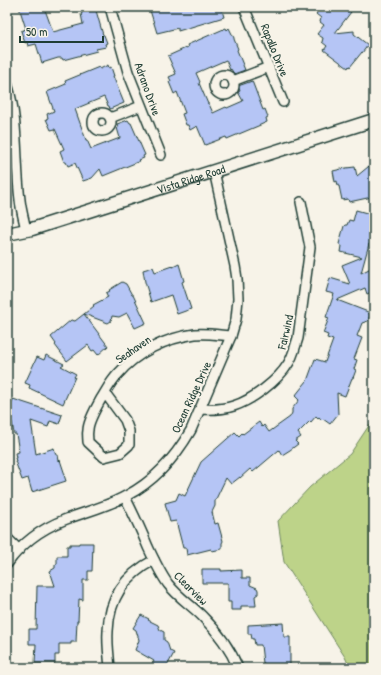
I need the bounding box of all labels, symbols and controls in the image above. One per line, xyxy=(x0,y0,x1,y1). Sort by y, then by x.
scale bar xyxy=(20,18,103,44)
street label: Rapallo Drive xyxy=(257,21,293,79)
text: 50 m xyxy=(26,23,47,40)
street label: Adrano Drive xyxy=(131,60,166,118)
street label: Vista Ridge Road xyxy=(154,159,227,197)
street label: Fairwind xyxy=(273,313,297,352)
street label: Seahaven xyxy=(112,331,154,367)
street label: Ocean Ridge Drive xyxy=(167,358,215,436)
street label: Clearview xyxy=(170,567,212,609)

